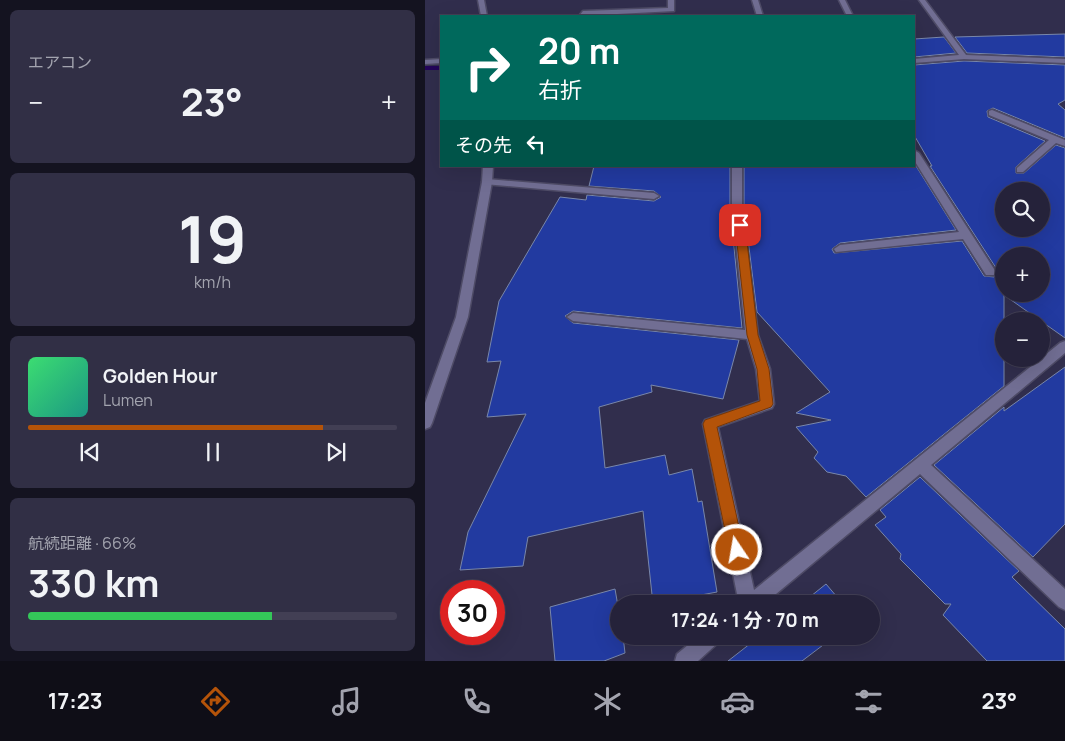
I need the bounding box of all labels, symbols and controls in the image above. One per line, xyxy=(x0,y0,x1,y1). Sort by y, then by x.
text: 20 m xyxy=(538,27,620,75)
icon: right xyxy=(455,35,520,100)
text: エアコン xyxy=(28,51,92,73)
text: 23° xyxy=(181,75,243,127)
text: 右折 xyxy=(538,75,582,105)
text: − xyxy=(28,83,43,121)
text: + xyxy=(381,83,397,121)
icon: left xyxy=(522,130,550,158)
text: その先 xyxy=(455,132,512,158)
map controls xyxy=(995,182,1050,367)
button: search xyxy=(995,182,1050,237)
text: 19 xyxy=(178,194,247,283)
pin xyxy=(719,204,761,246)
icon: arrive xyxy=(726,211,754,239)
button: + xyxy=(995,247,1050,302)
text: km/h xyxy=(194,271,231,293)
button: − xyxy=(995,312,1050,367)
text: Golden Hour xyxy=(103,363,217,389)
text: Lumen xyxy=(103,389,153,411)
icon: previous xyxy=(76,438,104,466)
icon: pause xyxy=(199,438,227,466)
icon: next xyxy=(322,438,350,466)
position arrow xyxy=(710,523,762,575)
text: 航続距離 · 66% xyxy=(28,532,136,554)
text: 330 km xyxy=(28,556,159,608)
speed limit sign: 30 xyxy=(440,580,505,645)
text: 17:24 · 1 分 · 70 m xyxy=(671,607,819,633)
icon: directions xyxy=(198,684,233,719)
icon: music xyxy=(329,684,364,719)
icon: phone xyxy=(459,684,494,719)
icon: climate xyxy=(590,684,625,719)
icon: car xyxy=(720,684,755,719)
icon: filters xyxy=(851,684,886,719)
text: 17:23 xyxy=(48,686,103,716)
text: 23° xyxy=(981,686,1017,716)

